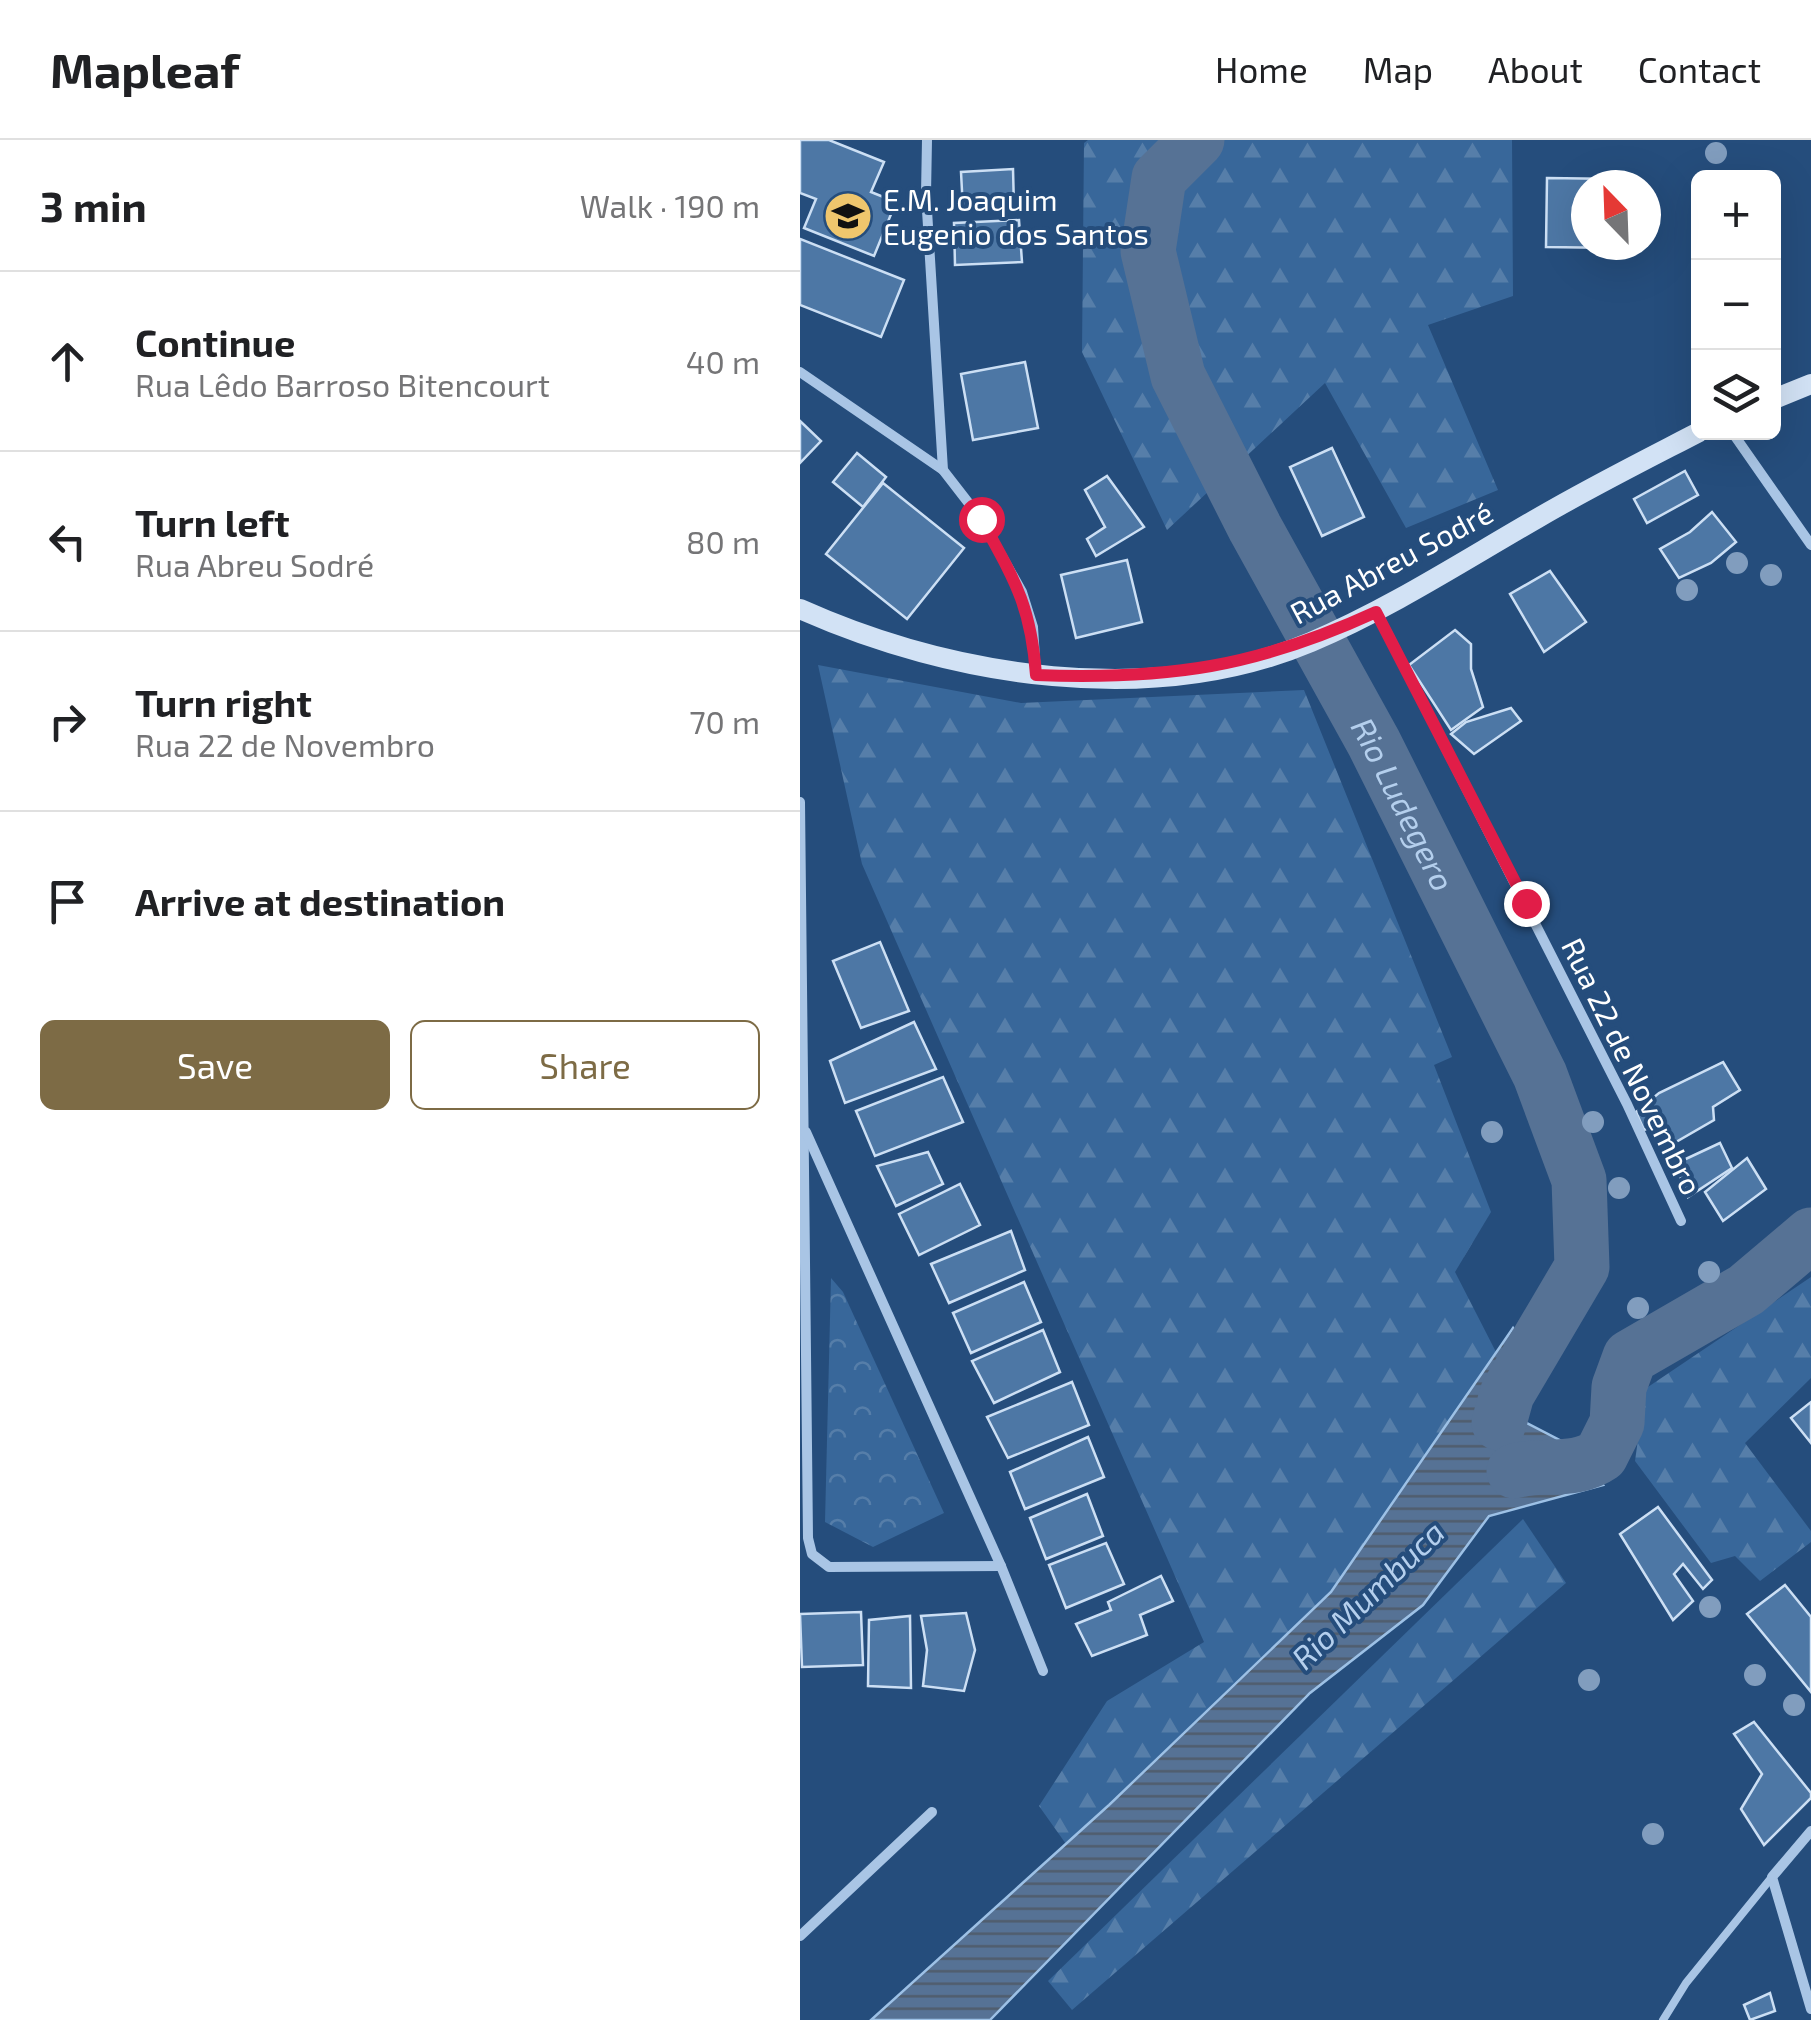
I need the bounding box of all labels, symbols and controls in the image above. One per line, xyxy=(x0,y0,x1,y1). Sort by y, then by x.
text: Mapleaf xyxy=(50,40,240,98)
text: Home xyxy=(1215,48,1308,90)
text: Map xyxy=(1363,48,1433,90)
text: About xyxy=(1488,48,1583,90)
text: Contact xyxy=(1638,48,1761,90)
north arrow xyxy=(1571,170,1661,260)
map controls xyxy=(1691,170,1781,440)
button: + xyxy=(1691,170,1781,260)
text: 3 min xyxy=(40,180,147,230)
place label: E.M. Joaquim Eugenio dos Santos xyxy=(883,181,1149,251)
text: Walk · 190 m xyxy=(580,186,760,224)
school or university icon: E.M. Joaquim Eugenio dos Santos xyxy=(822,190,874,242)
button: − xyxy=(1691,260,1781,350)
text: Continue xyxy=(135,319,295,365)
icon: ahead xyxy=(40,334,95,389)
text: 40 m xyxy=(686,342,760,380)
button: layers xyxy=(1691,350,1781,440)
text: Rua Lêdo Barroso Bitencourt xyxy=(135,365,550,403)
street label: Rua Abreu Sodré xyxy=(1284,493,1498,631)
route start xyxy=(959,497,1005,543)
text: Turn left xyxy=(135,499,290,545)
icon: left xyxy=(40,514,95,569)
text: 80 m xyxy=(686,522,760,560)
text: Rua Abreu Sodré xyxy=(135,545,374,583)
text: Turn right xyxy=(135,679,312,725)
icon: right xyxy=(40,694,95,749)
text: 70 m xyxy=(689,702,760,740)
water label: Rio Ludegero xyxy=(1344,710,1464,897)
text: Rua 22 de Novembro xyxy=(135,725,435,763)
icon: arrive xyxy=(40,874,95,929)
text: Arrive at destination xyxy=(135,878,505,924)
route end xyxy=(1504,881,1550,927)
street label: Rua 22 de Novembro xyxy=(1555,932,1711,1200)
button: Save xyxy=(40,1020,390,1110)
button: Share xyxy=(410,1020,760,1110)
water label: Rio Mumbuca xyxy=(1283,1512,1451,1676)

